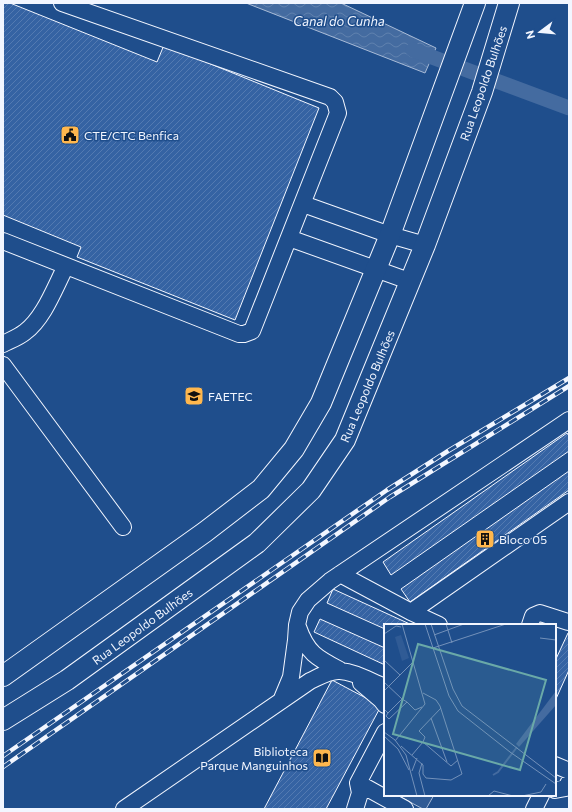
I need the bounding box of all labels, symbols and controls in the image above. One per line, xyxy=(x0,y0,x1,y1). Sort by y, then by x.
north arrow xyxy=(520,12,560,52)
water label: Canal do Cunha xyxy=(293,13,385,29)
street label: Rua Leopoldo Bulhões xyxy=(457,24,509,142)
text: N xyxy=(523,29,537,41)
public building icon: CTE/CTC Benfica xyxy=(59,124,81,146)
place label: CTE/CTC Benfica xyxy=(84,128,179,142)
street label: Rua Leopoldo Bulhões xyxy=(337,328,397,444)
school or university icon: FAETEC xyxy=(183,385,205,407)
place label: FAETEC xyxy=(208,389,253,403)
building icon: Bloco 05 xyxy=(474,528,496,550)
place label: Bloco 05 xyxy=(499,532,547,546)
street label: Rua Leopoldo Bulhões xyxy=(89,585,195,667)
inset map xyxy=(384,624,556,796)
place label: Biblioteca Parque Manguinhos xyxy=(200,744,308,772)
library icon: Biblioteca Parque Manguinhos xyxy=(311,747,333,769)

